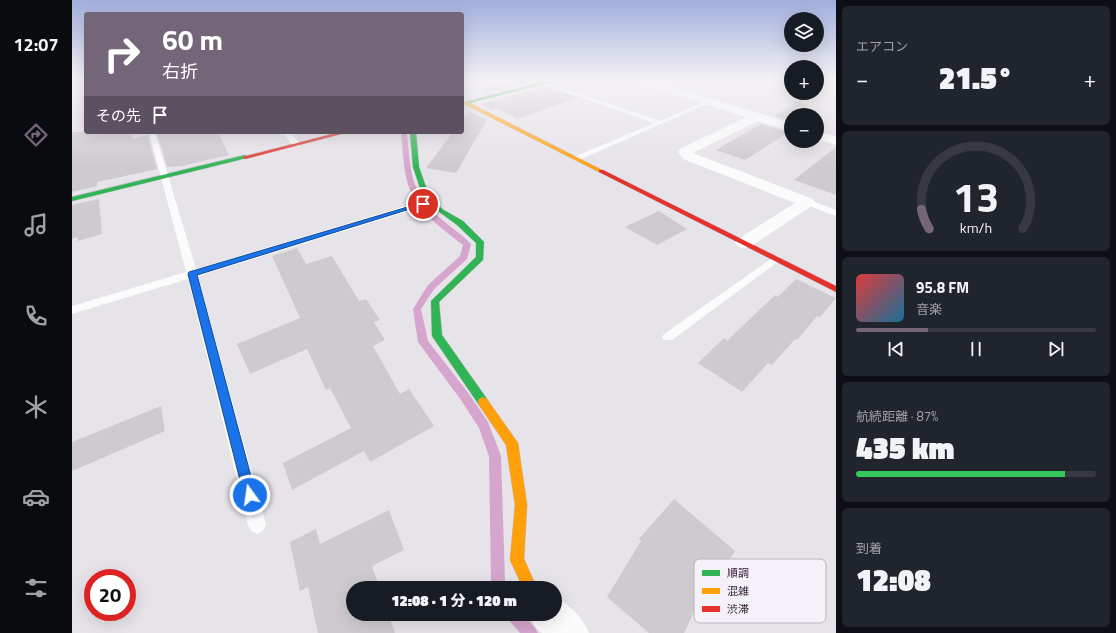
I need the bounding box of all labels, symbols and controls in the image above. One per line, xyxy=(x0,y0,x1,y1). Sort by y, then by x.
map controls xyxy=(784,12,824,148)
button: layers xyxy=(784,12,824,52)
text: 60 m xyxy=(162,18,223,61)
icon: right xyxy=(96,28,148,80)
text: 12:07 xyxy=(14,31,58,58)
text: エアコン xyxy=(856,36,908,56)
text: 21.5° xyxy=(939,55,1013,101)
text: 右折 xyxy=(162,58,198,85)
button: + xyxy=(784,60,824,100)
text: − xyxy=(856,62,868,96)
text: + xyxy=(1084,62,1096,96)
text: その先 xyxy=(96,104,141,127)
icon: arrive xyxy=(149,104,171,126)
button: − xyxy=(784,108,824,148)
icon: directions xyxy=(22,121,50,149)
text: 13 xyxy=(953,165,999,228)
pin xyxy=(406,187,440,221)
icon: arrive xyxy=(412,193,434,215)
icon: music xyxy=(22,211,50,239)
text: km/h xyxy=(960,217,992,239)
text: 95.8 FM xyxy=(916,276,969,299)
text: 音楽 xyxy=(916,299,942,319)
icon: phone xyxy=(22,302,50,330)
icon: previous xyxy=(885,338,907,360)
icon: pause xyxy=(965,338,987,360)
icon: next xyxy=(1045,338,1067,360)
icon: climate xyxy=(22,393,50,421)
text: 航続距離 · 87% xyxy=(856,406,938,426)
text: 435 km xyxy=(856,425,954,471)
position arrow xyxy=(229,474,271,516)
icon: car xyxy=(22,483,50,511)
text: 到着 xyxy=(856,538,882,558)
text: 12:08 xyxy=(856,557,931,603)
legend xyxy=(694,559,826,623)
text: 順調 xyxy=(727,565,749,581)
speed limit sign: 20 xyxy=(84,569,136,621)
icon: filters xyxy=(22,574,50,602)
text: 混雑 xyxy=(727,583,749,599)
text: 12:08 · 1 分 · 120 m xyxy=(391,589,517,612)
text: 渋滞 xyxy=(727,601,749,617)

